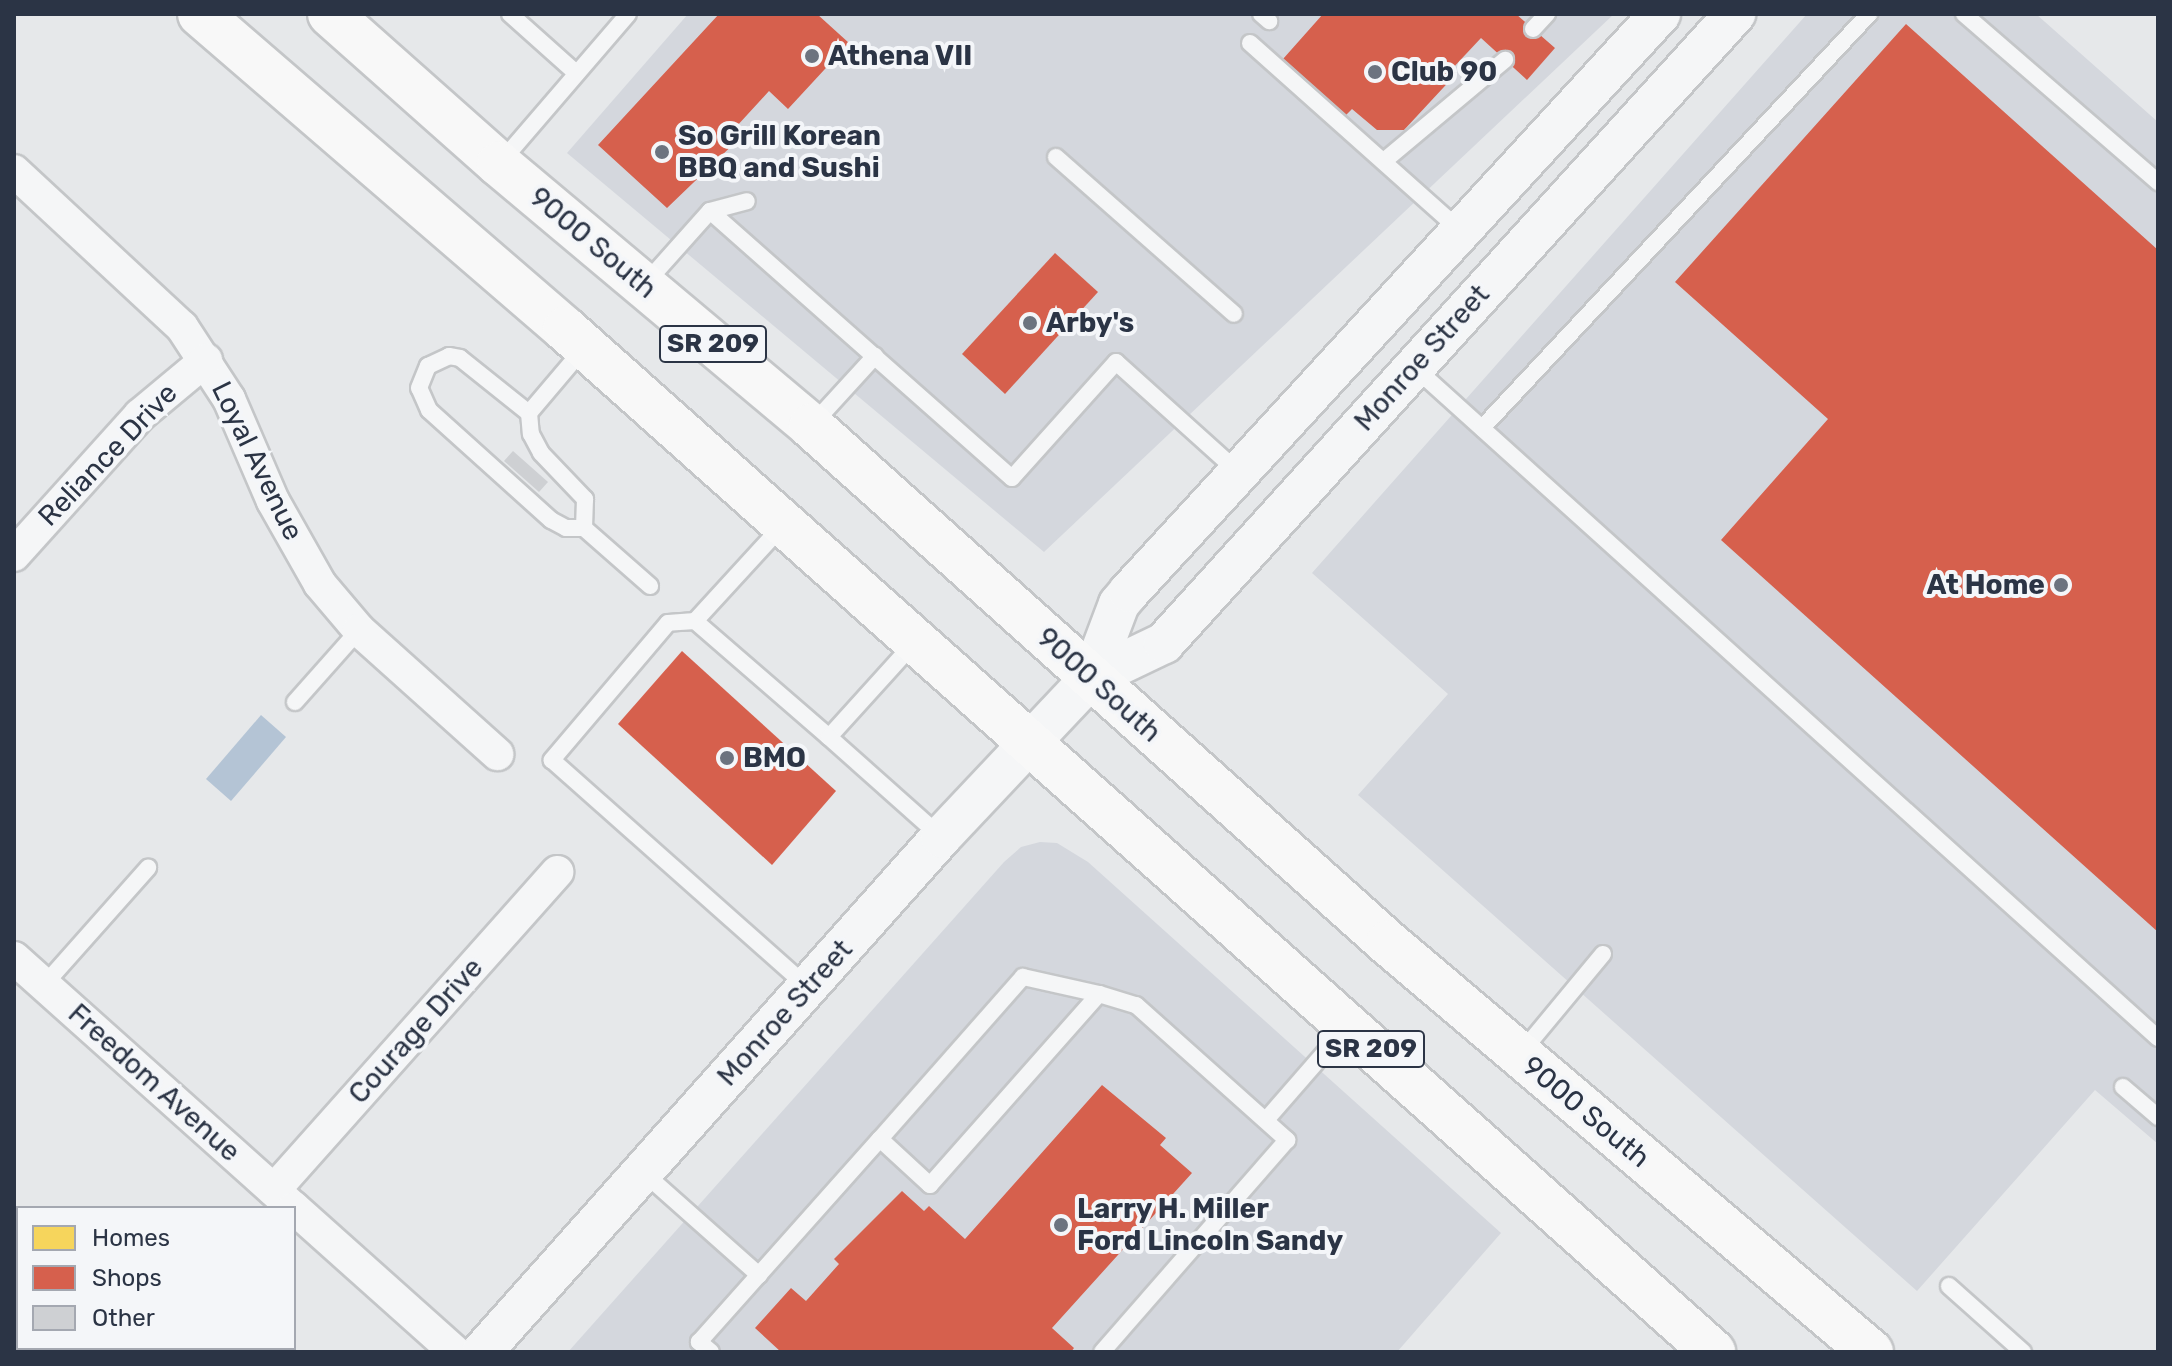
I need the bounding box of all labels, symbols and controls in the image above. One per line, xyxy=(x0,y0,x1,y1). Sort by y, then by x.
place label: Athena VII xyxy=(828,39,973,73)
marker: Athena VII xyxy=(803,47,821,65)
place label: Club 90 xyxy=(1391,55,1497,89)
marker: Club 90 xyxy=(1366,63,1384,81)
place label: So Grill Korean BBQ and Sushi xyxy=(678,119,881,185)
marker: So Grill Korean BBQ and Sushi xyxy=(653,143,671,161)
street label: 9000 South xyxy=(523,180,663,306)
street label: Monroe Street xyxy=(1348,278,1496,438)
place label: Arby's xyxy=(1046,306,1134,340)
marker: Arby's xyxy=(1021,314,1039,332)
road number: SR 209 xyxy=(659,322,767,366)
street label: Loyal Avenue xyxy=(204,376,310,546)
street label: Reliance Drive xyxy=(32,377,184,533)
place label: At Home xyxy=(1927,568,2045,602)
marker: At Home xyxy=(2052,576,2070,594)
street label: 9000 South xyxy=(1030,621,1168,749)
place label: BMO xyxy=(743,741,806,775)
marker: BMO xyxy=(718,749,736,767)
street label: Monroe Street xyxy=(711,933,859,1093)
street label: Courage Drive xyxy=(342,951,490,1111)
street label: Freedom Avenue xyxy=(61,997,247,1169)
road number: SR 209 xyxy=(1317,1027,1425,1071)
street label: 9000 South xyxy=(1516,1049,1656,1175)
place label: Larry H. Miller Ford Lincoln Sandy xyxy=(1077,1192,1343,1258)
legend xyxy=(16,1206,296,1350)
marker: Larry H. Miller Ford Lincoln Sandy xyxy=(1052,1216,1070,1234)
text: Homes xyxy=(92,1224,170,1252)
text: Shops xyxy=(92,1264,162,1292)
text: Other xyxy=(92,1304,155,1332)

